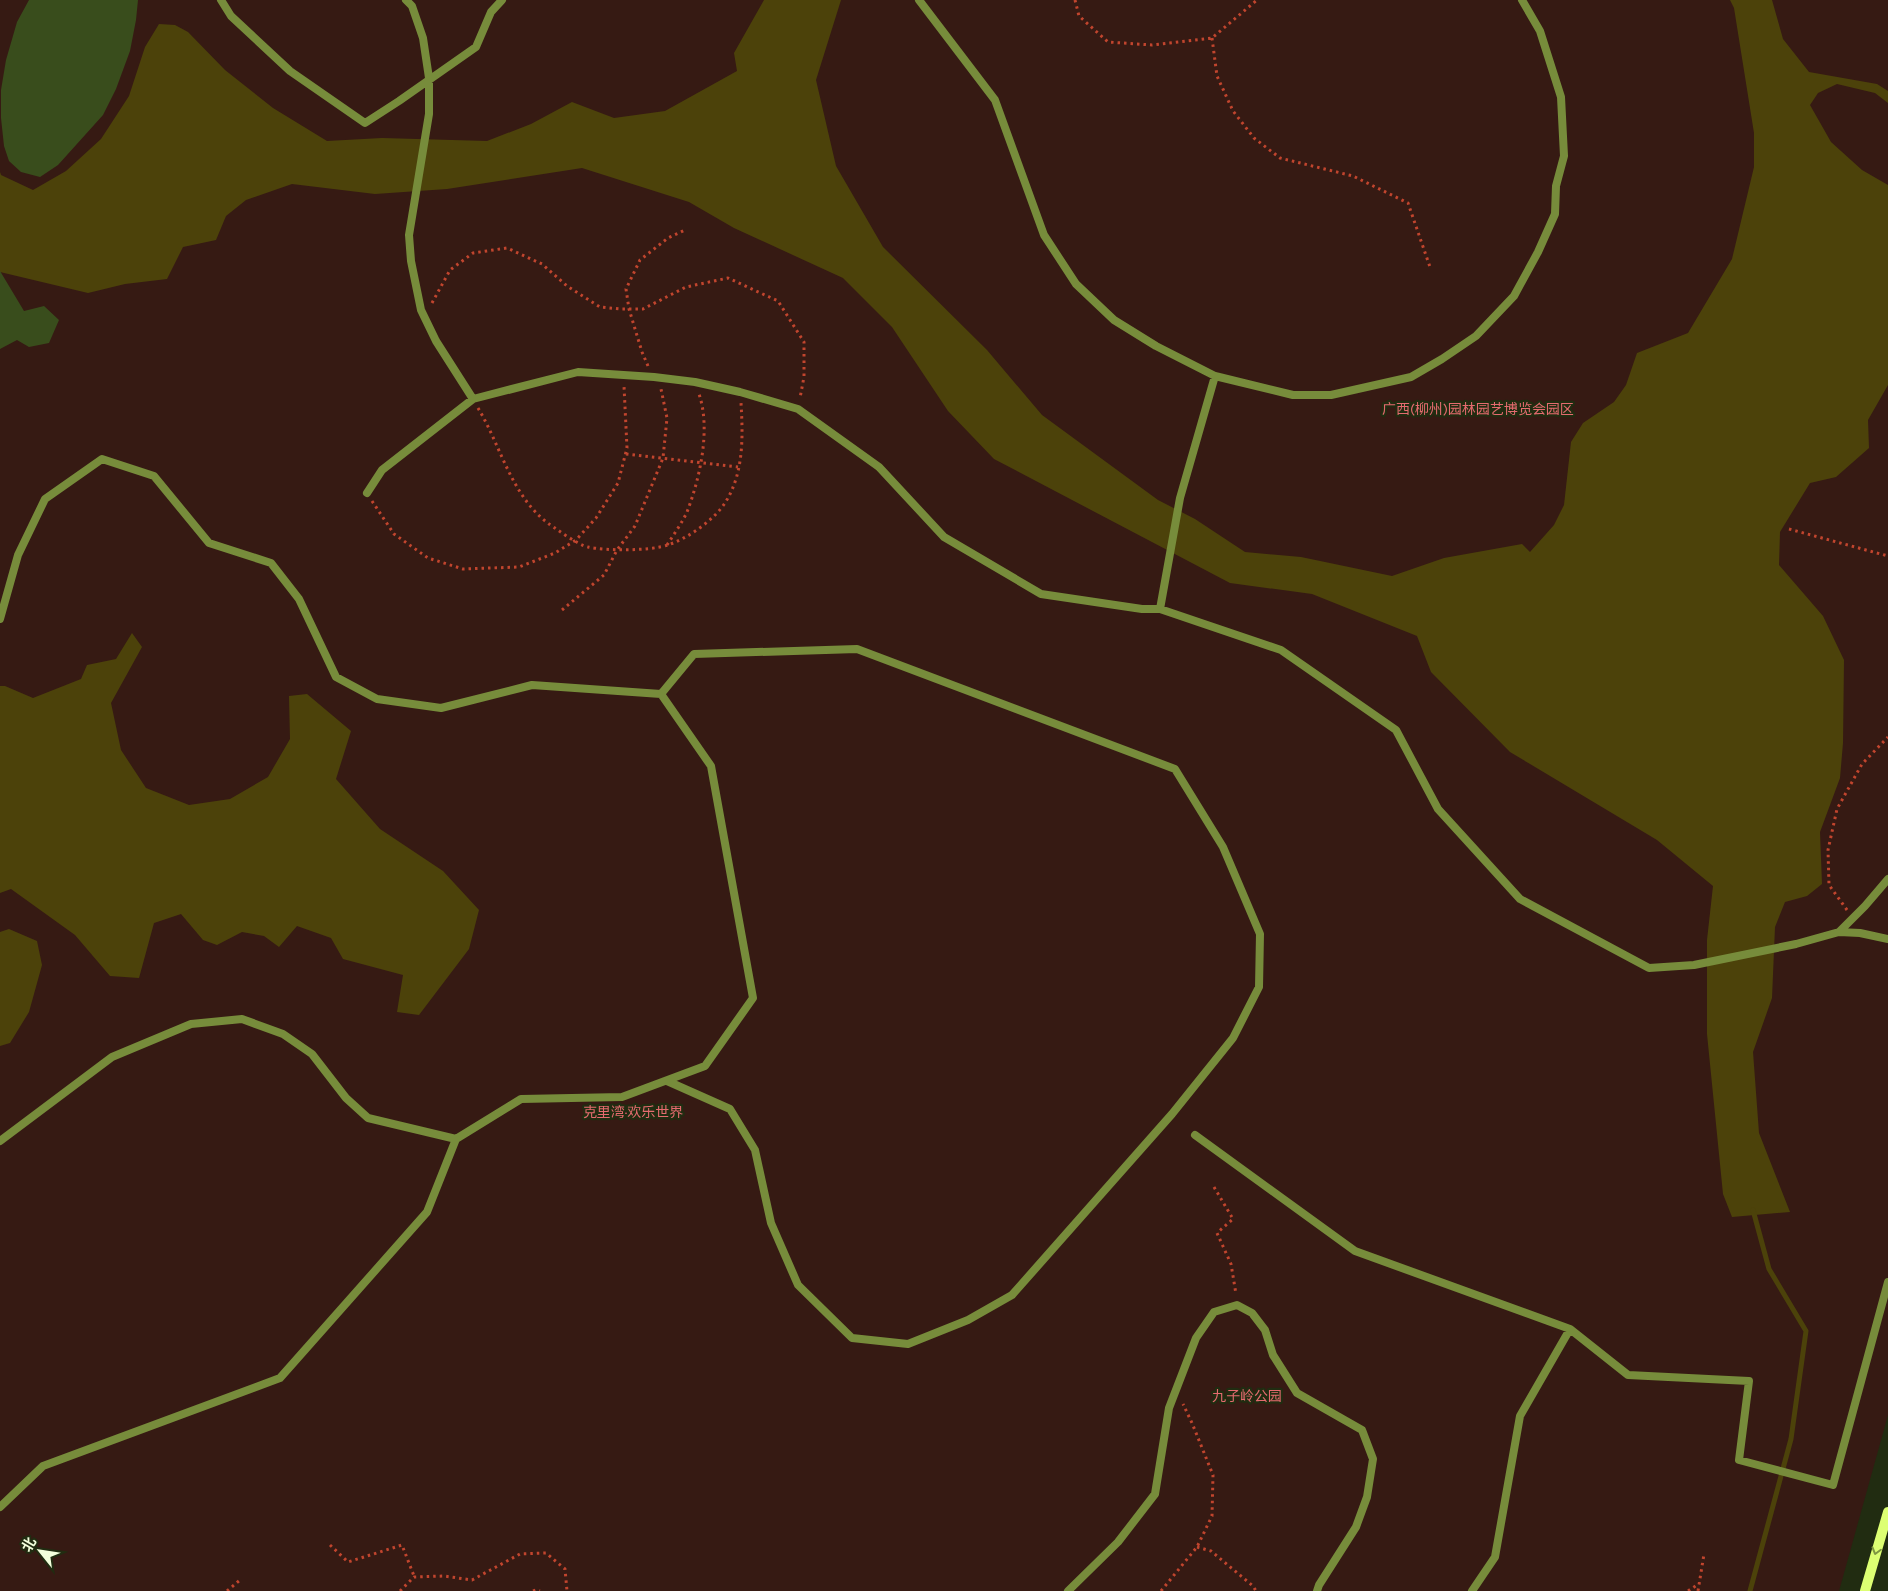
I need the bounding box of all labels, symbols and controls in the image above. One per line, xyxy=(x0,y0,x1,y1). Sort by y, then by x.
park label: 广西(柳州)园林园艺博览会园区 xyxy=(1382,401,1574,418)
park label: 克里湾·欢乐世界 xyxy=(583,1104,683,1121)
park label: 九子岭公园 xyxy=(1212,1388,1282,1405)
north arrow xyxy=(15,1526,65,1576)
text: 北 xyxy=(18,1534,40,1555)
one-way arrow xyxy=(1872,1547,1882,1555)

